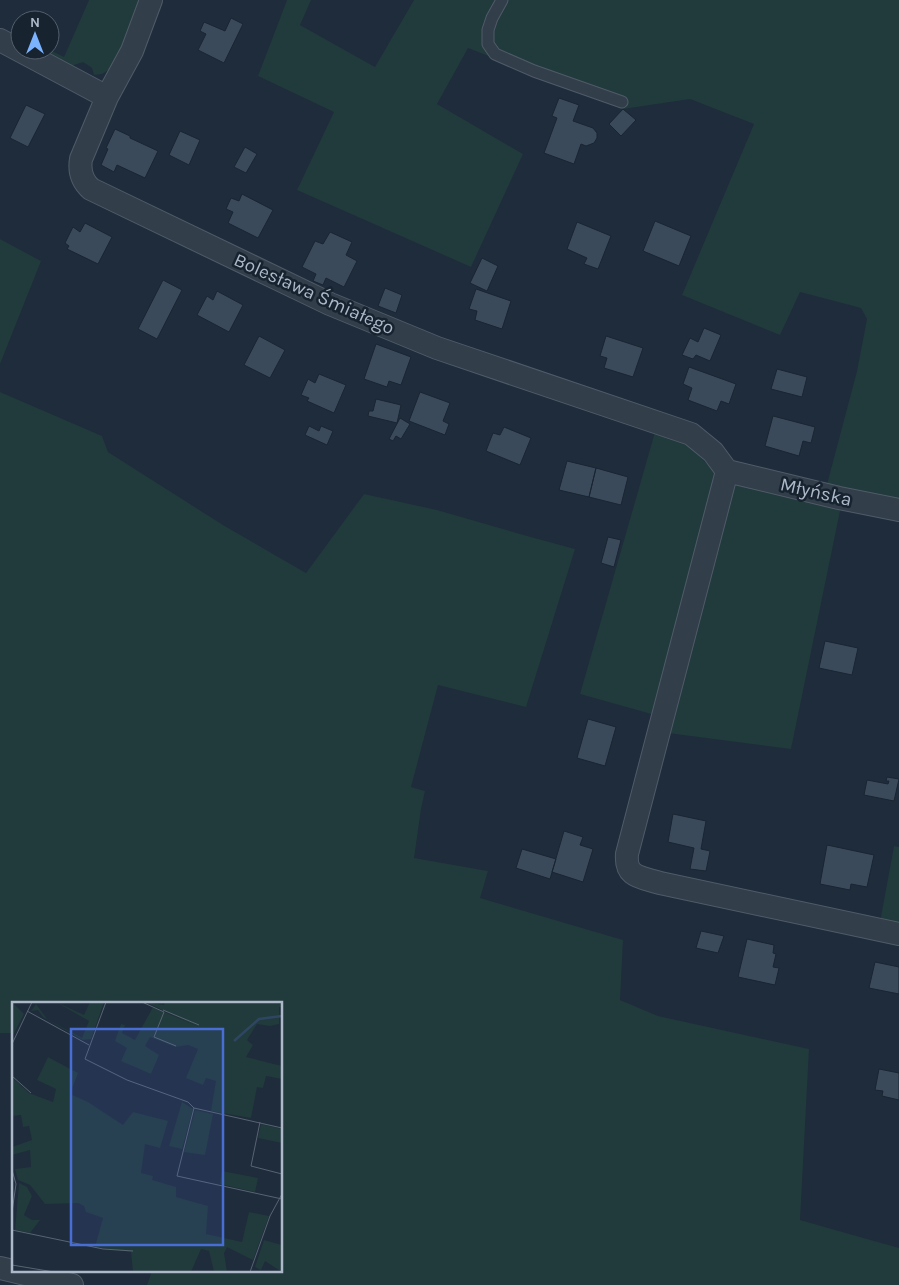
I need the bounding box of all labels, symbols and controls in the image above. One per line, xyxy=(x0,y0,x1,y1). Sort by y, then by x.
north arrow xyxy=(10,10,60,60)
text: N xyxy=(30,14,40,31)
street label: Bolesława Śmiałego xyxy=(230,248,398,339)
street label: Młyńska xyxy=(778,473,854,511)
inset map xyxy=(12,1002,282,1272)

